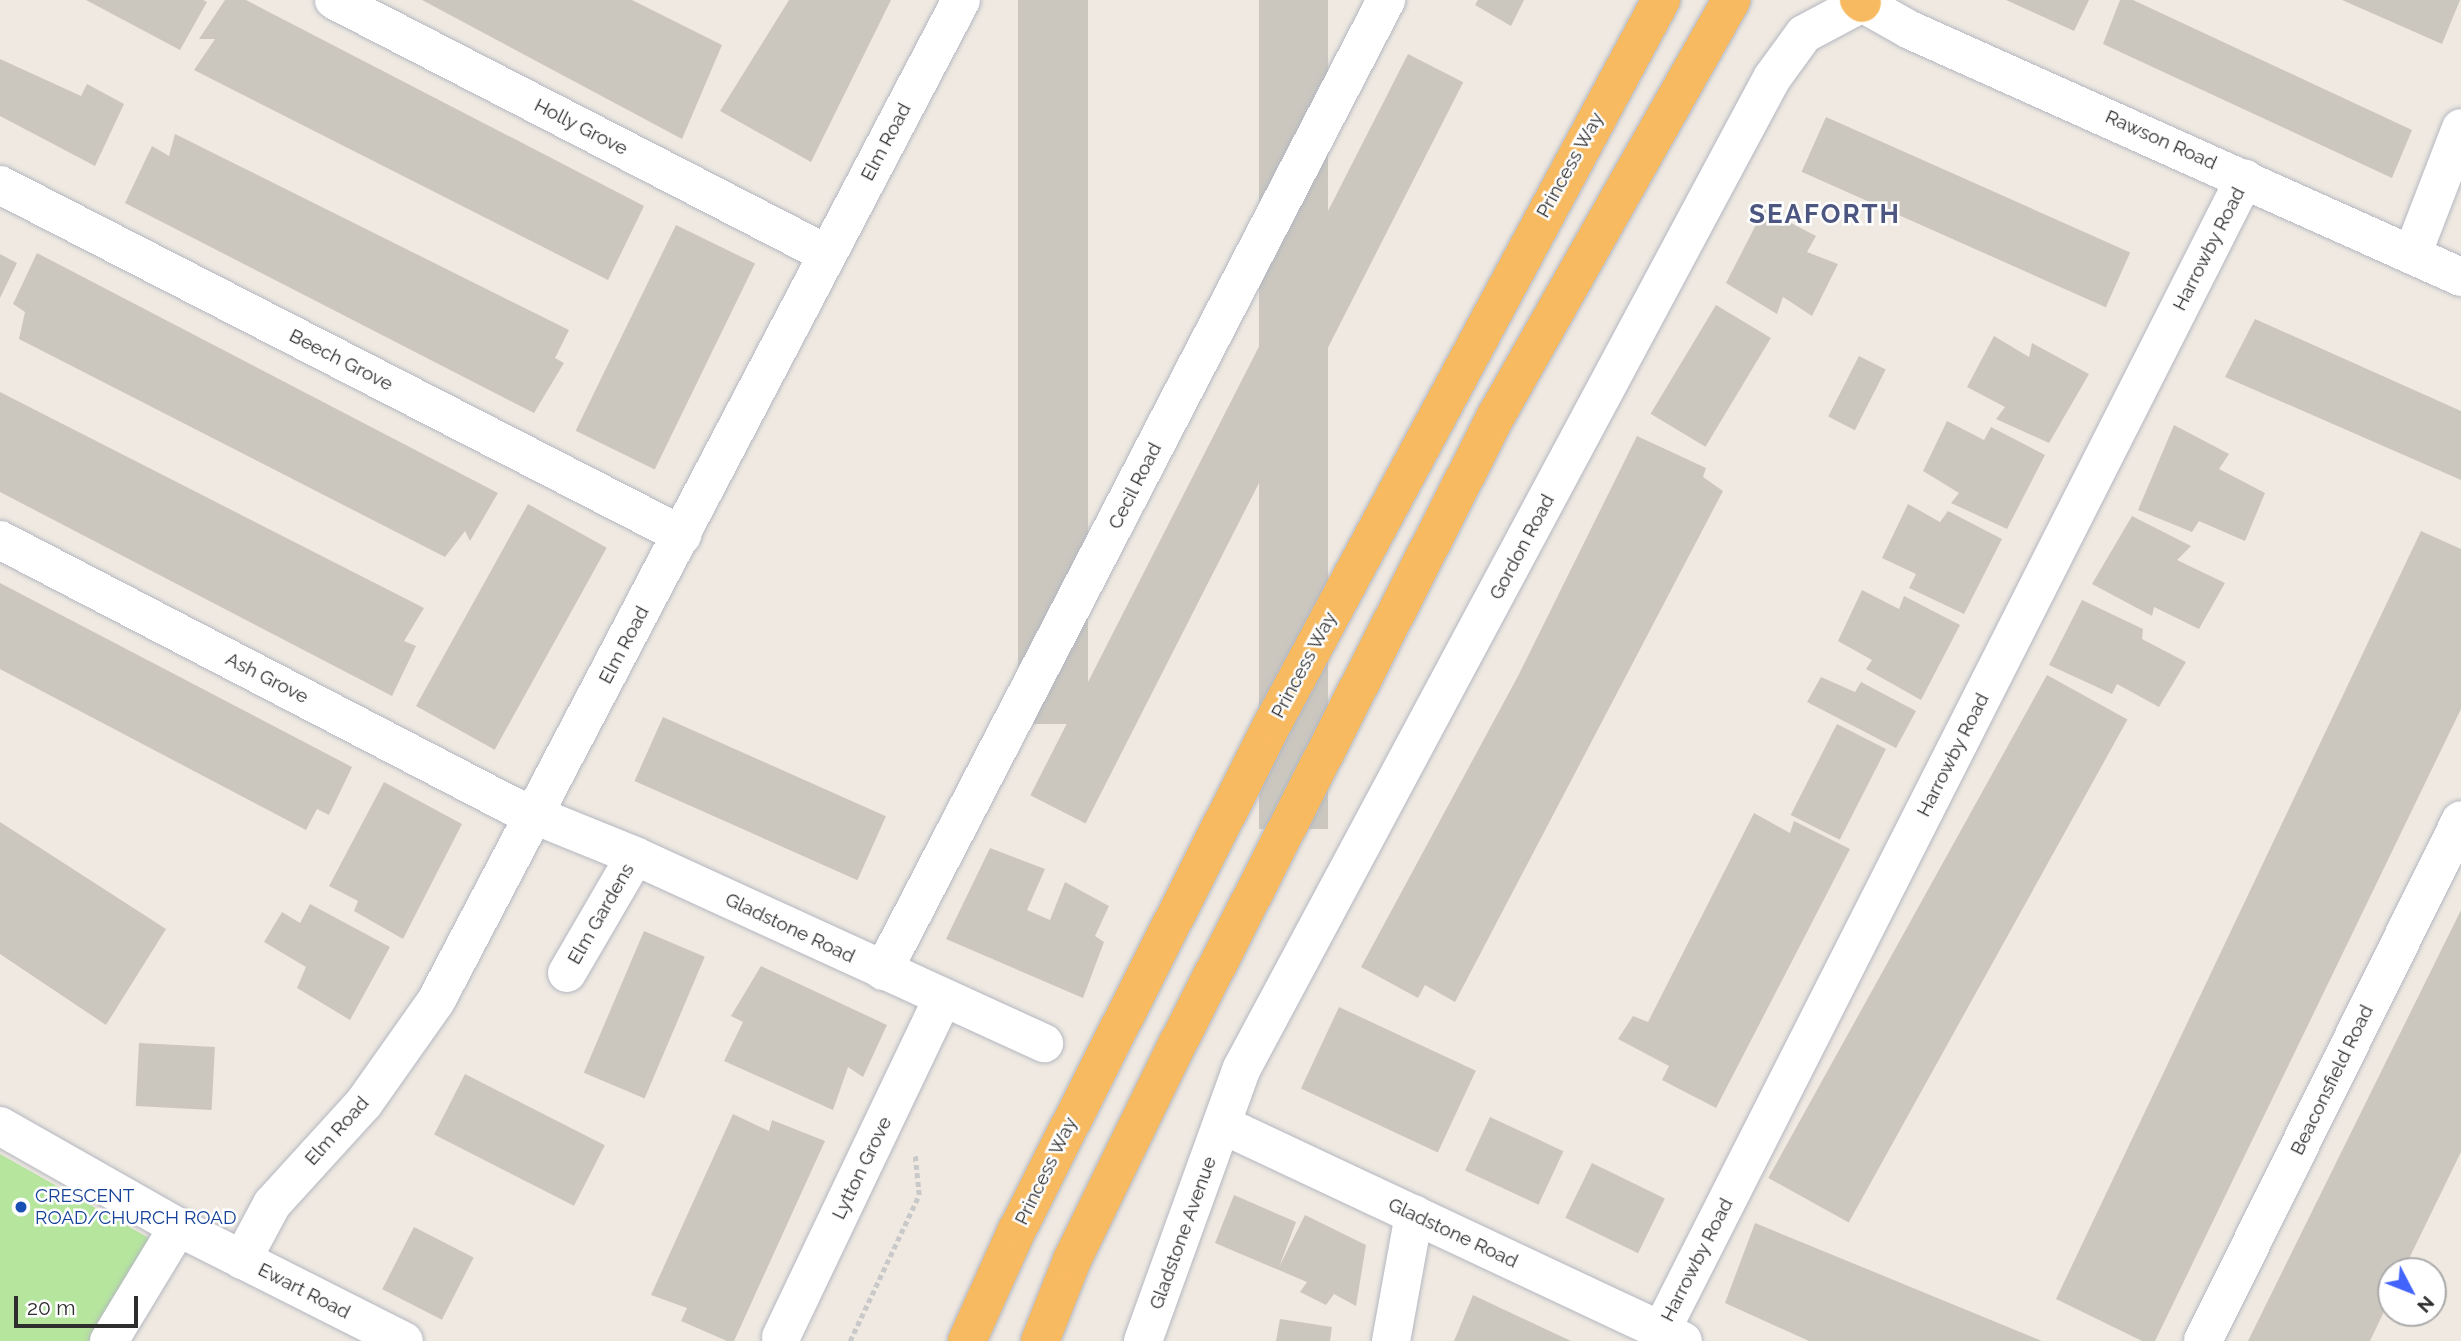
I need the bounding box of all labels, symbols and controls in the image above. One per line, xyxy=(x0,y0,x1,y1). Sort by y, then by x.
street label: Holly Grove xyxy=(530,94,632,160)
street label: Elm Road xyxy=(856,99,916,185)
street label: Rawson Road xyxy=(2102,105,2220,175)
street label: Princess Way xyxy=(1532,108,1608,222)
street label: Harrowby Road xyxy=(2168,183,2250,315)
district label: SEAFORTH xyxy=(1750,199,1900,231)
street label: Beech Grove xyxy=(285,324,397,396)
street label: Cecil Road xyxy=(1103,439,1167,533)
street label: Gordon Road xyxy=(1485,490,1559,604)
street label: Elm Road xyxy=(594,602,654,688)
street label: Princess Way xyxy=(1266,608,1342,722)
street label: Ash Grove xyxy=(222,647,312,709)
street label: Harrowby Road xyxy=(1912,689,1994,821)
street label: Elm Gardens xyxy=(563,860,639,968)
street label: Gladstone Road xyxy=(722,888,858,968)
street label: Beaconsfield Road xyxy=(2286,1001,2378,1159)
street label: Elm Road xyxy=(300,1092,374,1170)
street label: Lytton Grove xyxy=(827,1113,897,1223)
street label: Princess Way xyxy=(1010,1113,1082,1229)
street label: Gladstone Avenue xyxy=(1145,1153,1221,1313)
place label: CRESCENT ROAD/CHURCH ROAD xyxy=(35,1185,237,1229)
street label: Gladstone Road xyxy=(1385,1193,1521,1273)
street label: Harrowby Road xyxy=(1656,1194,1738,1326)
marker: CRESCENT ROAD/CHURCH ROAD xyxy=(13,1199,29,1215)
north arrow xyxy=(2377,1257,2447,1327)
street label: Ewart Road xyxy=(254,1258,354,1324)
scale bar xyxy=(18,1282,142,1326)
text: N xyxy=(2413,1292,2439,1317)
text: 20 m xyxy=(27,1295,75,1320)

